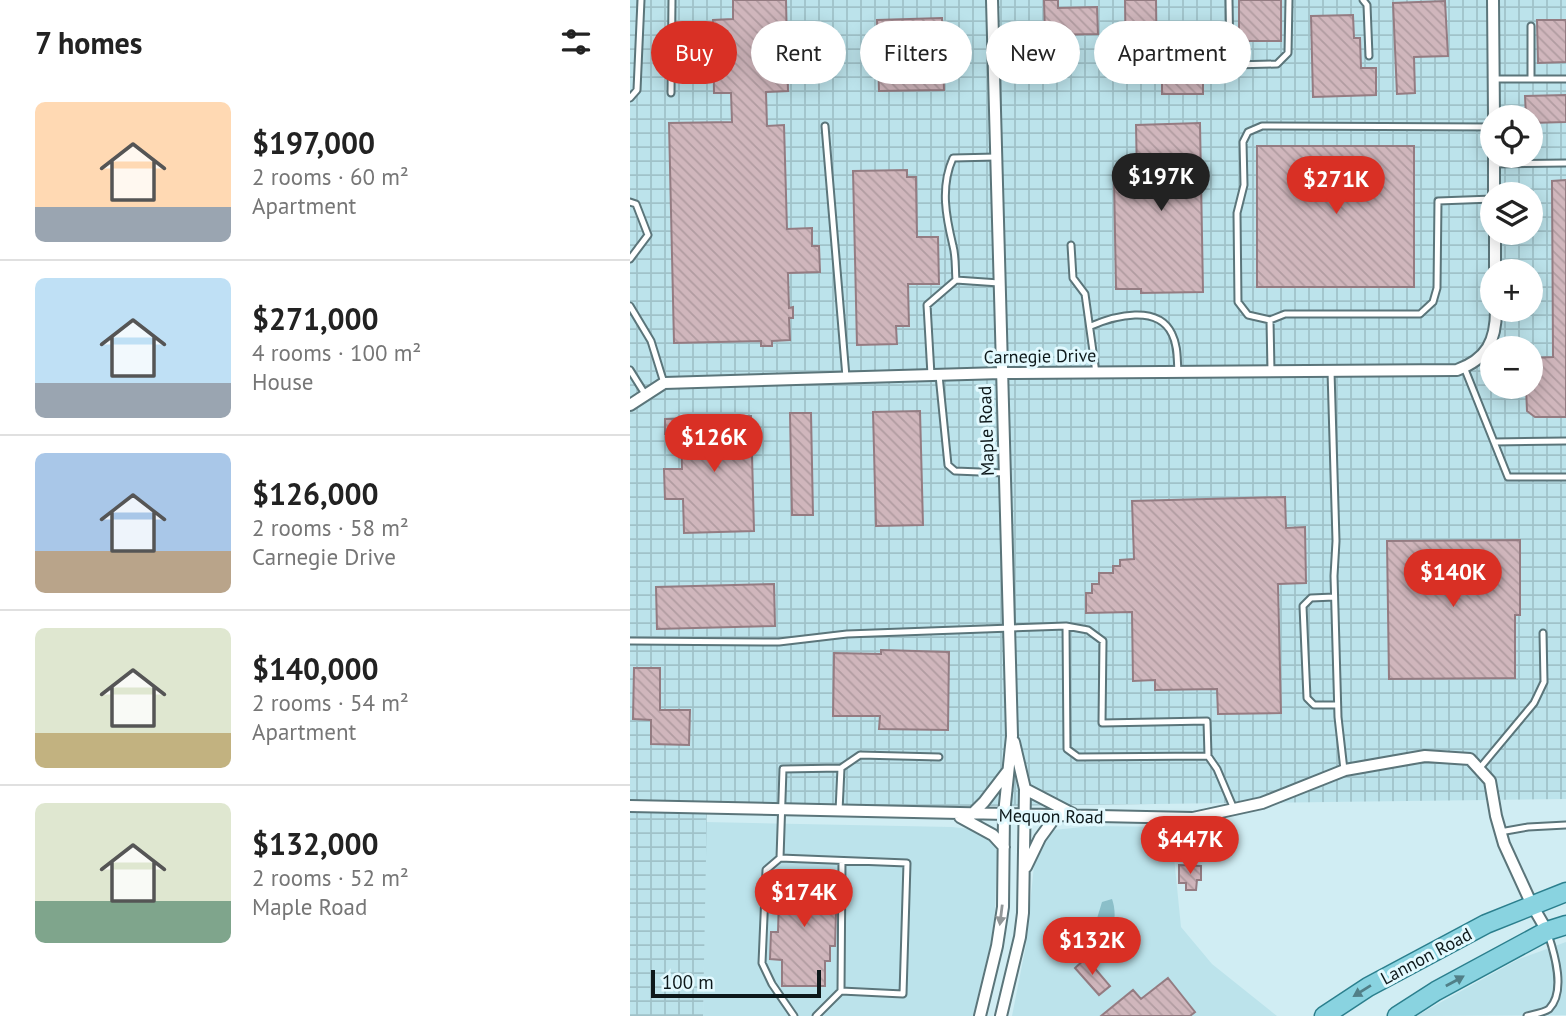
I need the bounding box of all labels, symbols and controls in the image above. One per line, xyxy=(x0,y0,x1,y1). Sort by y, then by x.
chip: Buy xyxy=(651,21,737,84)
chip: Rent xyxy=(751,21,846,84)
chip: Filters xyxy=(860,21,972,84)
chip: New xyxy=(986,21,1080,84)
chip: Apartment xyxy=(1094,21,1251,84)
text: 7 homes xyxy=(35,23,143,62)
icon: filters xyxy=(557,23,595,61)
map controls xyxy=(1480,105,1543,399)
button: locate xyxy=(1480,105,1543,168)
text: $197,000 xyxy=(252,123,375,162)
icon: home xyxy=(91,130,175,214)
pin: $197K xyxy=(1112,154,1210,213)
pin: $271K xyxy=(1287,156,1385,216)
text: $197K xyxy=(1128,161,1194,190)
text: 2 rooms · 60 m² xyxy=(252,162,409,191)
text: $271K xyxy=(1303,164,1369,193)
button: layers xyxy=(1480,182,1543,245)
text: Apartment xyxy=(252,191,356,220)
button: + xyxy=(1480,259,1543,322)
text: $271,000 xyxy=(252,299,379,338)
icon: home xyxy=(91,306,175,390)
button: − xyxy=(1480,336,1543,399)
text: 4 rooms · 100 m² xyxy=(252,338,421,367)
street label: Carnegie Drive xyxy=(984,344,1096,368)
text: House xyxy=(252,367,314,396)
street label: Maple Road xyxy=(973,386,999,476)
pin: $126K xyxy=(665,414,763,474)
text: $126K xyxy=(681,422,747,451)
text: $126,000 xyxy=(252,474,379,513)
icon: home xyxy=(91,481,175,565)
text: 2 rooms · 58 m² xyxy=(252,513,409,542)
text: Carnegie Drive xyxy=(252,542,396,571)
pin: $140K xyxy=(1404,550,1502,609)
text: $140K xyxy=(1420,557,1486,586)
text: $140,000 xyxy=(252,649,379,688)
icon: home xyxy=(91,656,175,740)
text: 2 rooms · 54 m² xyxy=(252,688,409,717)
text: Apartment xyxy=(252,717,356,746)
street label: Mequon Road xyxy=(998,804,1104,828)
pin: $447K xyxy=(1141,816,1239,876)
text: $132,000 xyxy=(252,824,379,863)
text: $447K xyxy=(1157,824,1223,853)
icon: home xyxy=(91,831,175,915)
text: 2 rooms · 52 m² xyxy=(252,863,409,892)
pin: $174K xyxy=(755,870,853,929)
text: $174K xyxy=(771,877,837,906)
text: Maple Road xyxy=(252,892,367,921)
one-way arrow xyxy=(996,905,1007,927)
pin: $132K xyxy=(1043,918,1141,977)
street label: Lannon Road xyxy=(1376,922,1476,990)
text: $132K xyxy=(1059,925,1125,954)
scale bar xyxy=(651,967,821,999)
text: 100 m xyxy=(662,970,714,994)
one-way arrow xyxy=(1446,975,1466,987)
one-way arrow xyxy=(1352,985,1372,998)

